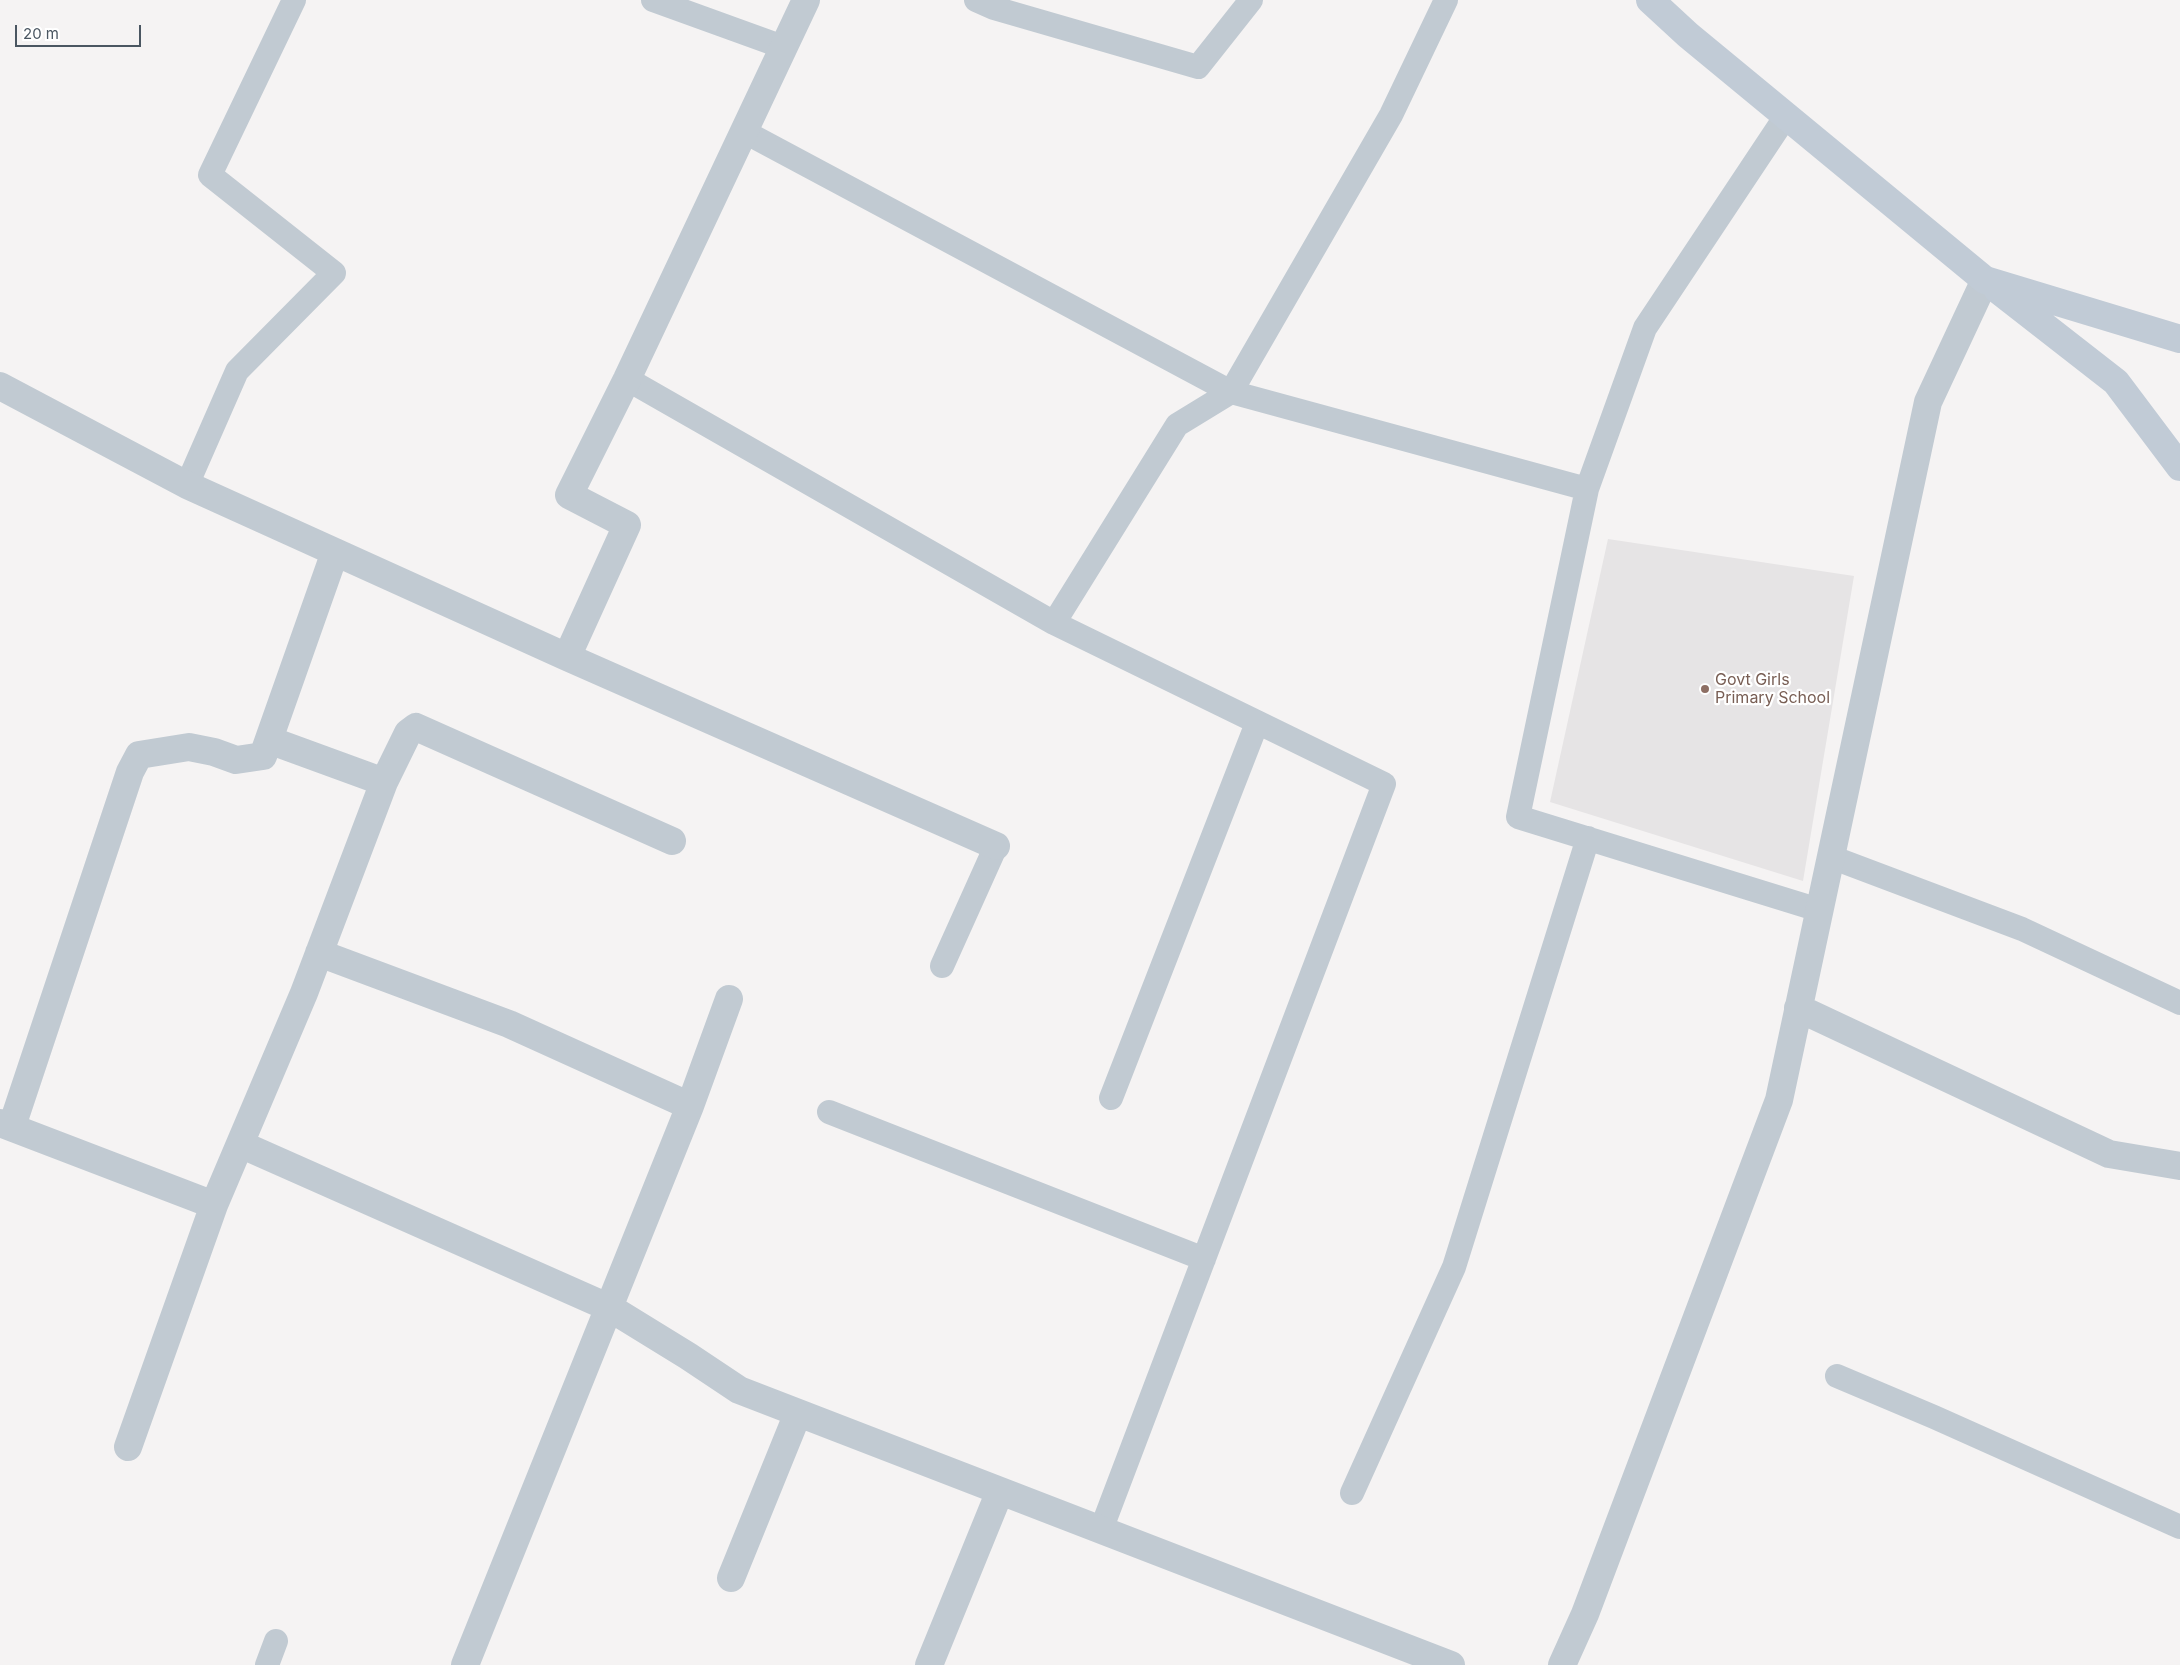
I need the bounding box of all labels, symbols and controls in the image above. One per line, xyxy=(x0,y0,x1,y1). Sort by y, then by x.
scale bar xyxy=(18,15,144,47)
text: 20 m xyxy=(23,24,59,43)
place label: Govt Girls Primary School xyxy=(1715,670,1830,708)
marker: Govt Girls Primary School xyxy=(1699,683,1711,695)

